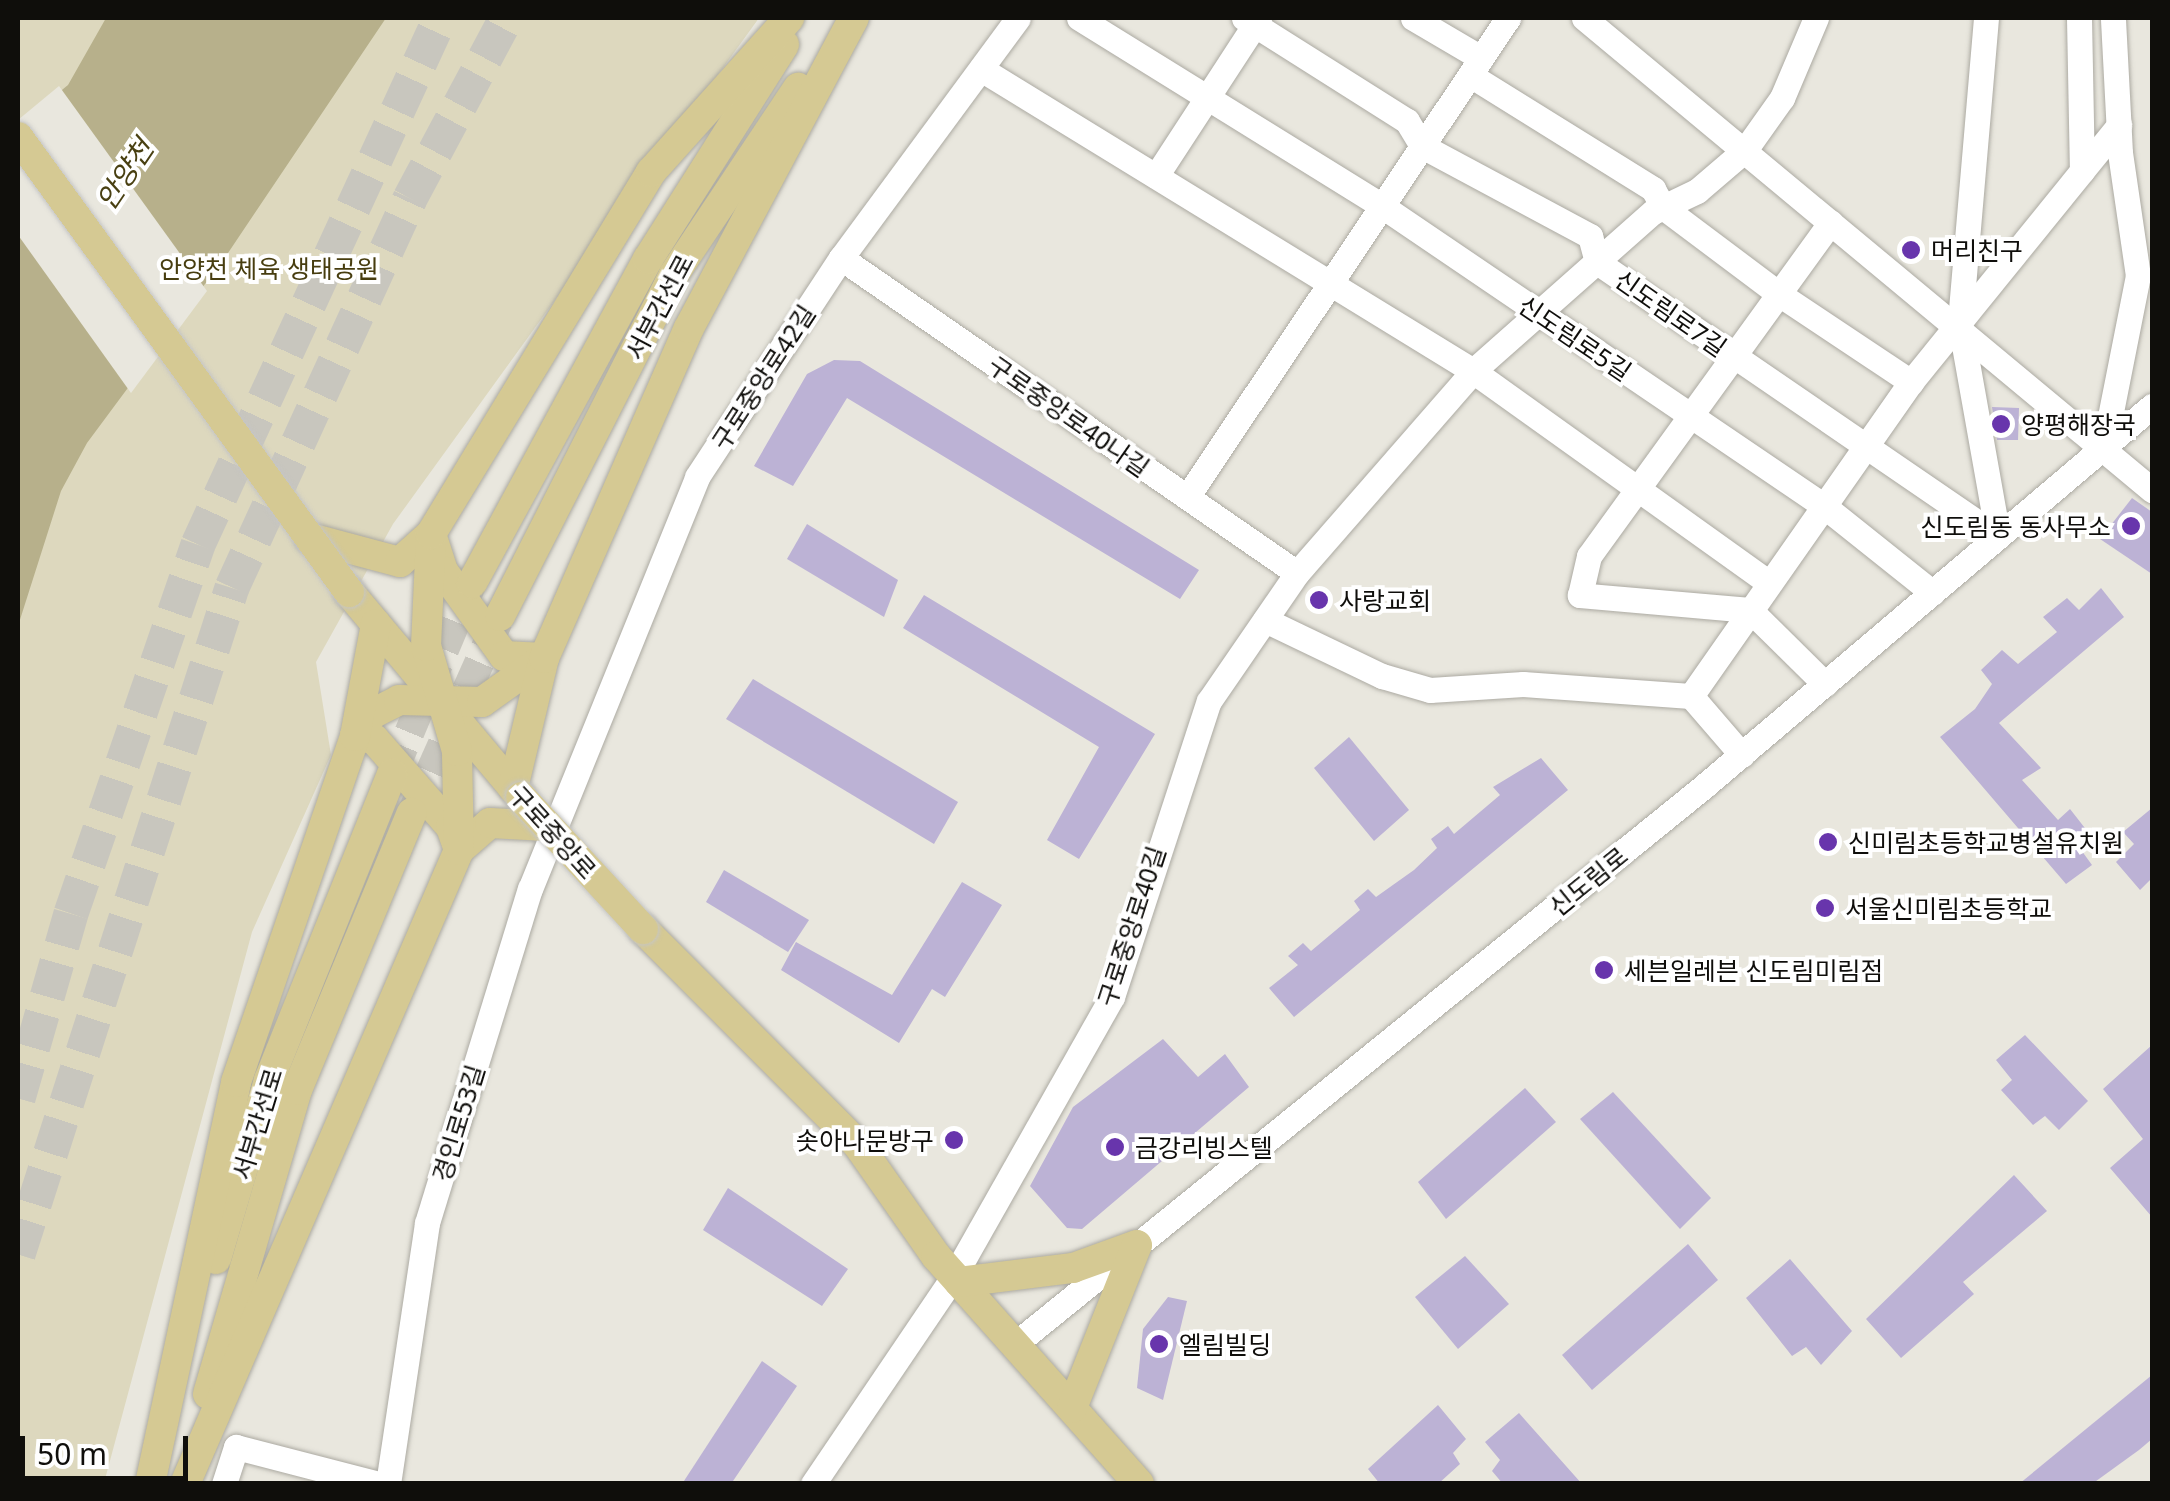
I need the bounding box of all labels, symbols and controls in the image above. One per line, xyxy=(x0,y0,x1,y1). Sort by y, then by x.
water label: 안양천 xyxy=(88,133,160,215)
place label: 머리친구 xyxy=(1931,235,2023,265)
marker: 머리친구 xyxy=(1900,239,1922,261)
street label: 서부간선로 xyxy=(619,249,699,365)
park label: 안양천 체육 생태공원 xyxy=(159,253,379,283)
street label: 신도림로7길 xyxy=(1609,264,1733,362)
street label: 신도림로5길 xyxy=(1513,289,1637,387)
street label: 구로중앙로42길 xyxy=(705,299,821,455)
street label: 구로중앙로40나길 xyxy=(983,349,1155,483)
place label: 양평해장국 xyxy=(2021,409,2136,439)
marker: 양평해장국 xyxy=(1990,413,2012,435)
place label: 신도림동 동사무소 xyxy=(1921,511,2111,541)
marker: 신도림동 동사무소 xyxy=(2120,515,2142,537)
place label: 사랑교회 xyxy=(1339,585,1431,615)
marker: 사랑교회 xyxy=(1308,589,1330,611)
street label: 구로중앙로 xyxy=(503,779,603,885)
place label: 신미림초등학교병설유치원 xyxy=(1848,827,2124,857)
marker: 신미림초등학교병설유치원 xyxy=(1817,831,1839,853)
street label: 신도림로 xyxy=(1543,840,1633,922)
street label: 구로중앙로40길 xyxy=(1091,842,1171,1010)
place label: 서울신미림초등학교 xyxy=(1845,893,2052,923)
marker: 서울신미림초등학교 xyxy=(1814,897,1836,919)
place label: 세븐일레븐 신도림미림점 xyxy=(1624,955,1883,985)
marker: 세븐일레븐 신도림미림점 xyxy=(1593,959,1615,981)
street label: 경인로53길 xyxy=(426,1061,490,1185)
street label: 서부간선로 xyxy=(226,1065,288,1183)
place label: 솟아나문방구 xyxy=(796,1125,934,1155)
marker: 솟아나문방구 xyxy=(943,1129,965,1151)
place label: 금강리빙스텔 xyxy=(1135,1132,1273,1162)
marker: 금강리빙스텔 xyxy=(1104,1136,1126,1158)
place label: 엘림빌딩 xyxy=(1179,1329,1271,1359)
marker: 엘림빌딩 xyxy=(1148,1333,1170,1355)
scale bar xyxy=(25,1416,192,1478)
text: 50 m xyxy=(37,1433,107,1474)

